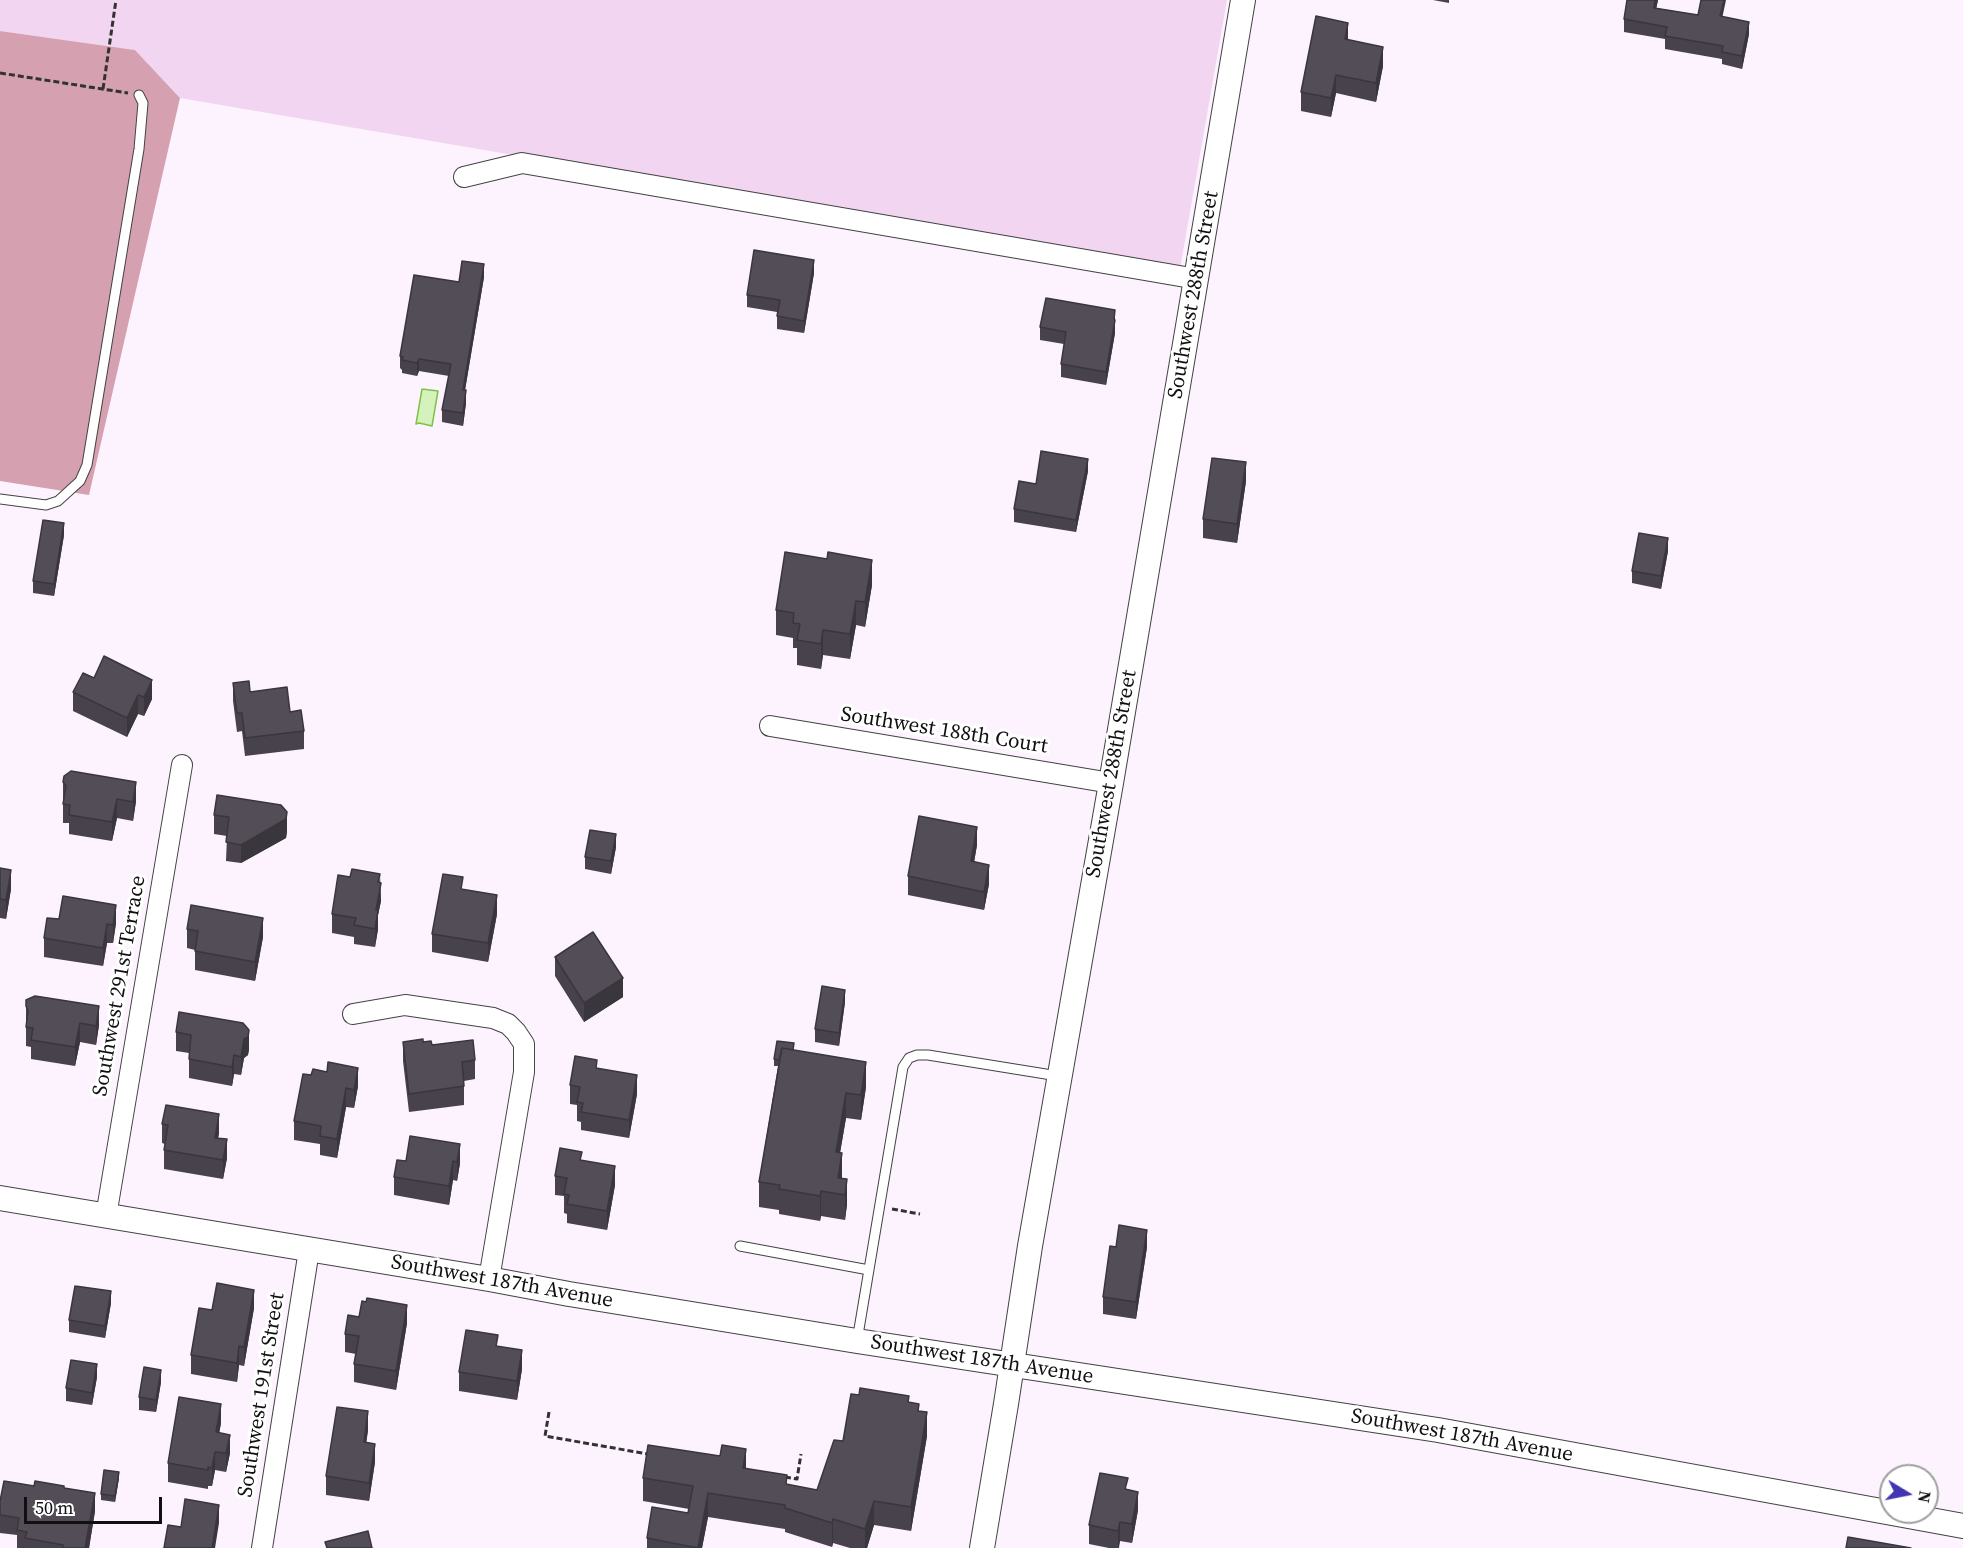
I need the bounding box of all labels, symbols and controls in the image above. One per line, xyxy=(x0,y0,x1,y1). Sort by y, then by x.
street label: Southwest 288th Street xyxy=(1163,189,1225,401)
street label: Southwest 288th Street xyxy=(1081,668,1143,880)
street label: Southwest 188th Court xyxy=(839,702,1049,760)
street label: Southwest 291st Terrace xyxy=(88,874,152,1098)
street label: Southwest 187th Avenue xyxy=(389,1250,615,1314)
street label: Southwest 191st Street xyxy=(233,1291,291,1499)
street label: Southwest 187th Avenue xyxy=(869,1330,1095,1390)
street label: Southwest 187th Avenue xyxy=(1349,1404,1575,1468)
north arrow xyxy=(1879,1464,1939,1524)
scale bar xyxy=(27,1485,165,1523)
text: N xyxy=(1913,1489,1937,1504)
text: 50 m xyxy=(35,1495,73,1520)

